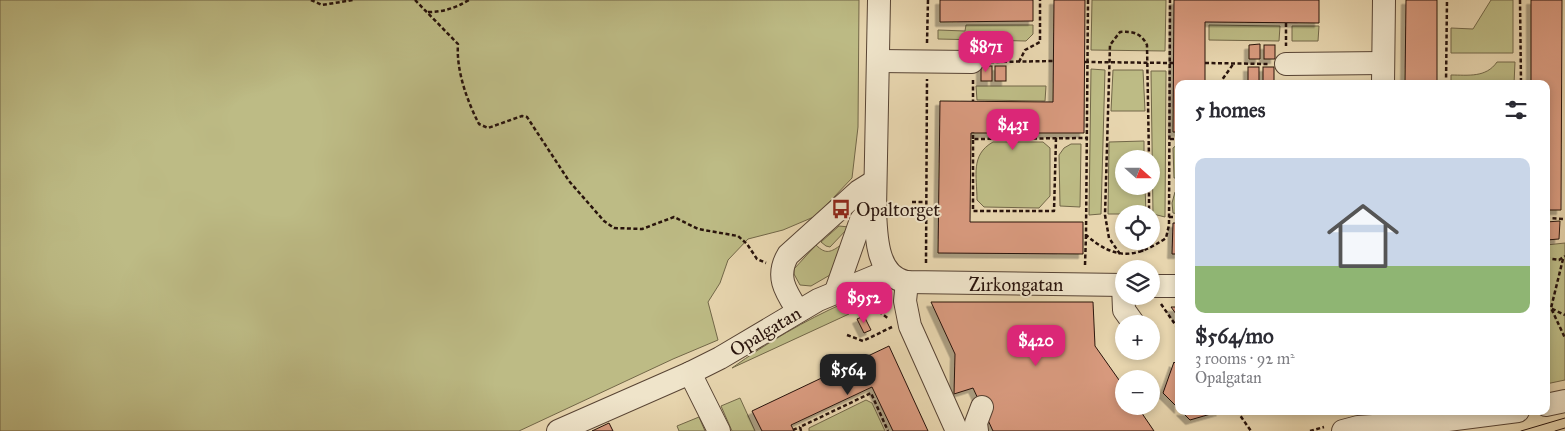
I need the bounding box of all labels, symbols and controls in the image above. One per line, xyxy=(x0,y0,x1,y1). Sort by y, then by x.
pin: $871 xyxy=(956,30,1016,73)
text: $871 xyxy=(970,37,1002,56)
icon: filters xyxy=(1502,96,1530,124)
text: 5 homes xyxy=(1195,97,1266,123)
pin: $431 xyxy=(983,108,1043,151)
text: $431 xyxy=(997,115,1029,134)
north arrow xyxy=(1115,150,1160,195)
map controls xyxy=(1115,150,1160,415)
icon: home xyxy=(1318,191,1408,281)
bus stop icon: Opaltorget xyxy=(830,198,852,220)
place label: Opaltorget xyxy=(856,198,940,222)
button: locate xyxy=(1115,205,1160,250)
button: layers xyxy=(1115,260,1160,305)
street label: Zirkongatan xyxy=(969,273,1063,297)
pin: $952 xyxy=(834,282,894,324)
text: $952 xyxy=(847,288,881,307)
street label: Opalgatan xyxy=(725,301,806,363)
button: + xyxy=(1115,315,1160,360)
text: $564/mo xyxy=(1195,323,1274,349)
pin: $420 xyxy=(1006,324,1066,367)
text: $420 xyxy=(1018,331,1054,350)
text: 3 rooms · 92 m² xyxy=(1195,349,1295,368)
pin: $564 xyxy=(818,354,878,396)
text: $564 xyxy=(831,360,865,379)
text: Opalgatan xyxy=(1195,368,1262,387)
button: − xyxy=(1115,370,1160,415)

